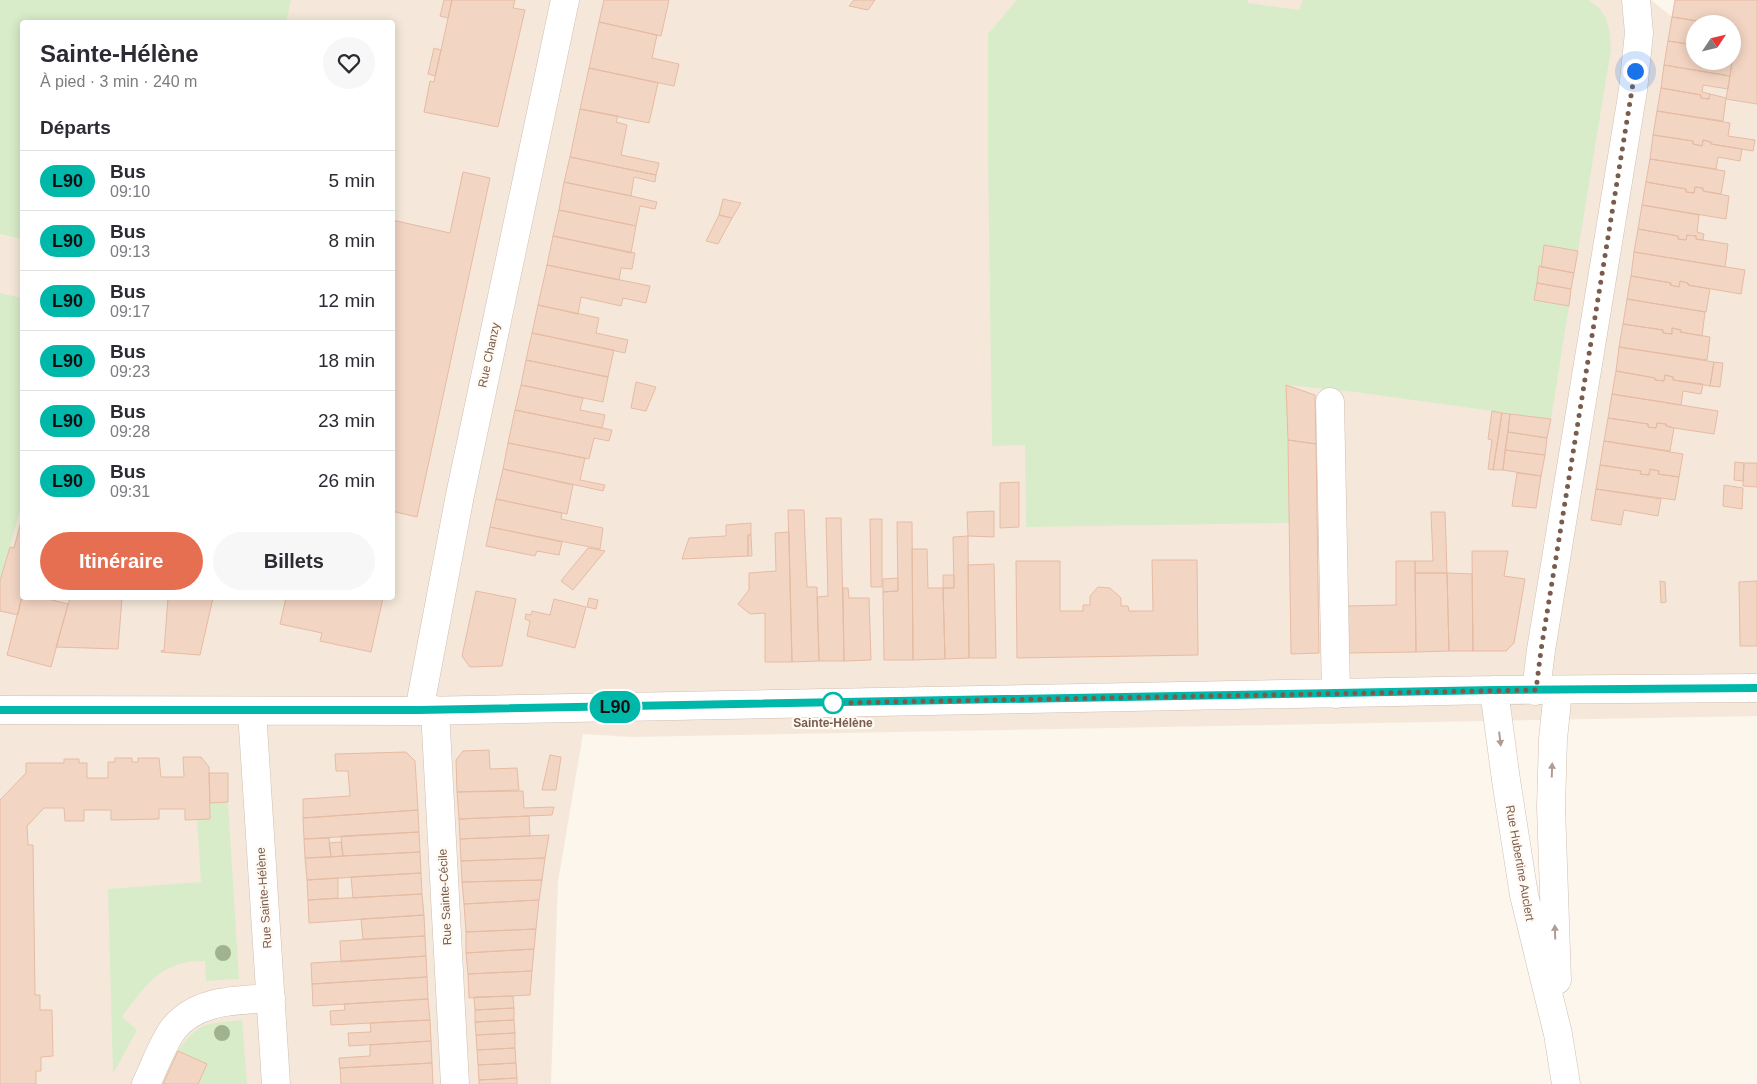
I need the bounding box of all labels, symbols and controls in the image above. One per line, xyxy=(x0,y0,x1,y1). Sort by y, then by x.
north arrow xyxy=(1686,15,1741,70)
map controls xyxy=(1686,15,1741,70)
button: heart xyxy=(323,37,375,89)
text: Sainte-Hélène xyxy=(40,40,199,67)
your location xyxy=(1623,59,1648,84)
text: À pied · 3 min · 240 m xyxy=(40,73,197,90)
text: Départs xyxy=(40,117,111,138)
text: Bus xyxy=(110,161,146,182)
text: 5 min xyxy=(329,170,375,191)
text: L90 xyxy=(52,171,83,191)
text: 09:10 xyxy=(110,183,150,200)
text: Bus xyxy=(110,221,146,242)
text: 8 min xyxy=(329,230,375,251)
text: L90 xyxy=(52,231,83,251)
text: 09:13 xyxy=(110,243,150,260)
text: Bus xyxy=(110,281,146,302)
text: 12 min xyxy=(318,290,375,311)
text: L90 xyxy=(52,291,83,311)
text: 09:17 xyxy=(110,303,150,320)
street label: Rue Chanzy xyxy=(475,321,503,389)
text: Bus xyxy=(110,341,146,362)
text: 18 min xyxy=(318,350,375,371)
text: L90 xyxy=(52,351,83,371)
text: 09:23 xyxy=(110,363,150,380)
text: Bus xyxy=(110,401,146,422)
text: 23 min xyxy=(318,410,375,431)
text: L90 xyxy=(52,411,83,431)
text: 09:28 xyxy=(110,423,150,440)
text: Bus xyxy=(110,461,146,482)
text: 26 min xyxy=(318,470,375,491)
text: L90 xyxy=(52,471,83,491)
text: 09:31 xyxy=(110,483,150,500)
button: Itinéraire xyxy=(40,532,203,590)
button: Billets xyxy=(213,532,375,590)
line badge: L90 xyxy=(586,691,644,723)
marker: Sainte-Hélène xyxy=(822,692,844,714)
text: L90 xyxy=(599,697,631,717)
place label: Sainte-Hélène xyxy=(793,716,873,730)
one-way arrow xyxy=(1497,731,1505,747)
one-way arrow xyxy=(1548,762,1556,778)
street label: Rue Hubertine Auclert xyxy=(1503,804,1537,923)
street label: Rue Sainte-Hélène xyxy=(253,847,275,949)
street label: Rue Sainte-Cécile xyxy=(435,848,455,946)
one-way arrow xyxy=(1551,924,1559,940)

